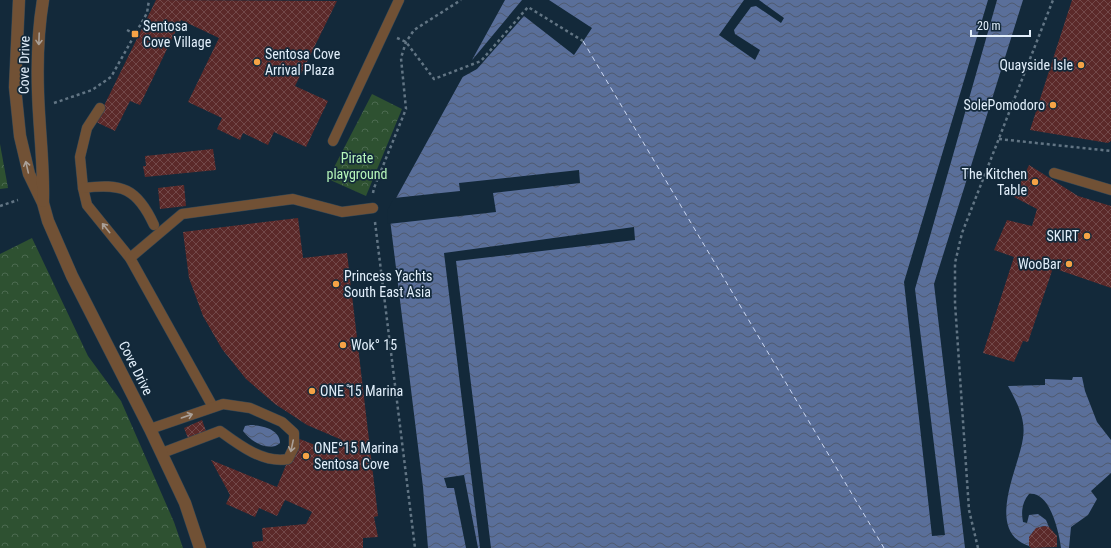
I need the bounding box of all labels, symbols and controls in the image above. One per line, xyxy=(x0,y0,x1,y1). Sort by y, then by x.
scale bar xyxy=(971,12,1030,38)
place label: Sentosa Cove Village xyxy=(143,18,212,50)
text: 20 m xyxy=(977,19,1001,33)
marker: Sentosa Cove Village xyxy=(130,29,140,39)
one-way arrow xyxy=(36,32,43,45)
street label: Cove Drive xyxy=(15,35,33,94)
place label: Sentosa Cove Arrival Plaza xyxy=(265,46,341,78)
marker: Sentosa Cove Arrival Plaza xyxy=(252,57,262,67)
place label: Quayside Isle xyxy=(999,57,1073,73)
marker: Quayside Isle xyxy=(1076,60,1086,70)
place label: SolePomodoro xyxy=(964,97,1045,113)
marker: SolePomodoro xyxy=(1048,100,1058,110)
park label: Pirate playground xyxy=(326,150,388,182)
one-way arrow xyxy=(23,161,31,174)
place label: The Kitchen Table xyxy=(962,166,1027,198)
marker: The Kitchen Table xyxy=(1030,177,1040,187)
one-way arrow xyxy=(101,223,110,234)
place label: SKIRT xyxy=(1046,228,1079,244)
marker: SKIRT xyxy=(1082,231,1092,241)
place label: WooBar xyxy=(1018,256,1061,272)
marker: WooBar xyxy=(1064,259,1074,269)
place label: Princess Yachts South East Asia xyxy=(344,268,432,300)
marker: Princess Yachts South East Asia xyxy=(331,279,341,289)
place label: Wok° 15 xyxy=(351,337,397,353)
street label: Cove Drive xyxy=(116,338,157,398)
marker: Wok° 15 xyxy=(338,340,348,350)
place label: ONE ̊15 Marina xyxy=(320,383,403,399)
marker: ONE ̊15 Marina xyxy=(307,386,317,396)
one-way arrow xyxy=(180,412,193,419)
one-way arrow xyxy=(288,440,296,453)
place label: ONE°15 Marina Sentosa Cove xyxy=(314,440,399,472)
marker: ONE°15 Marina Sentosa Cove xyxy=(301,451,311,461)

